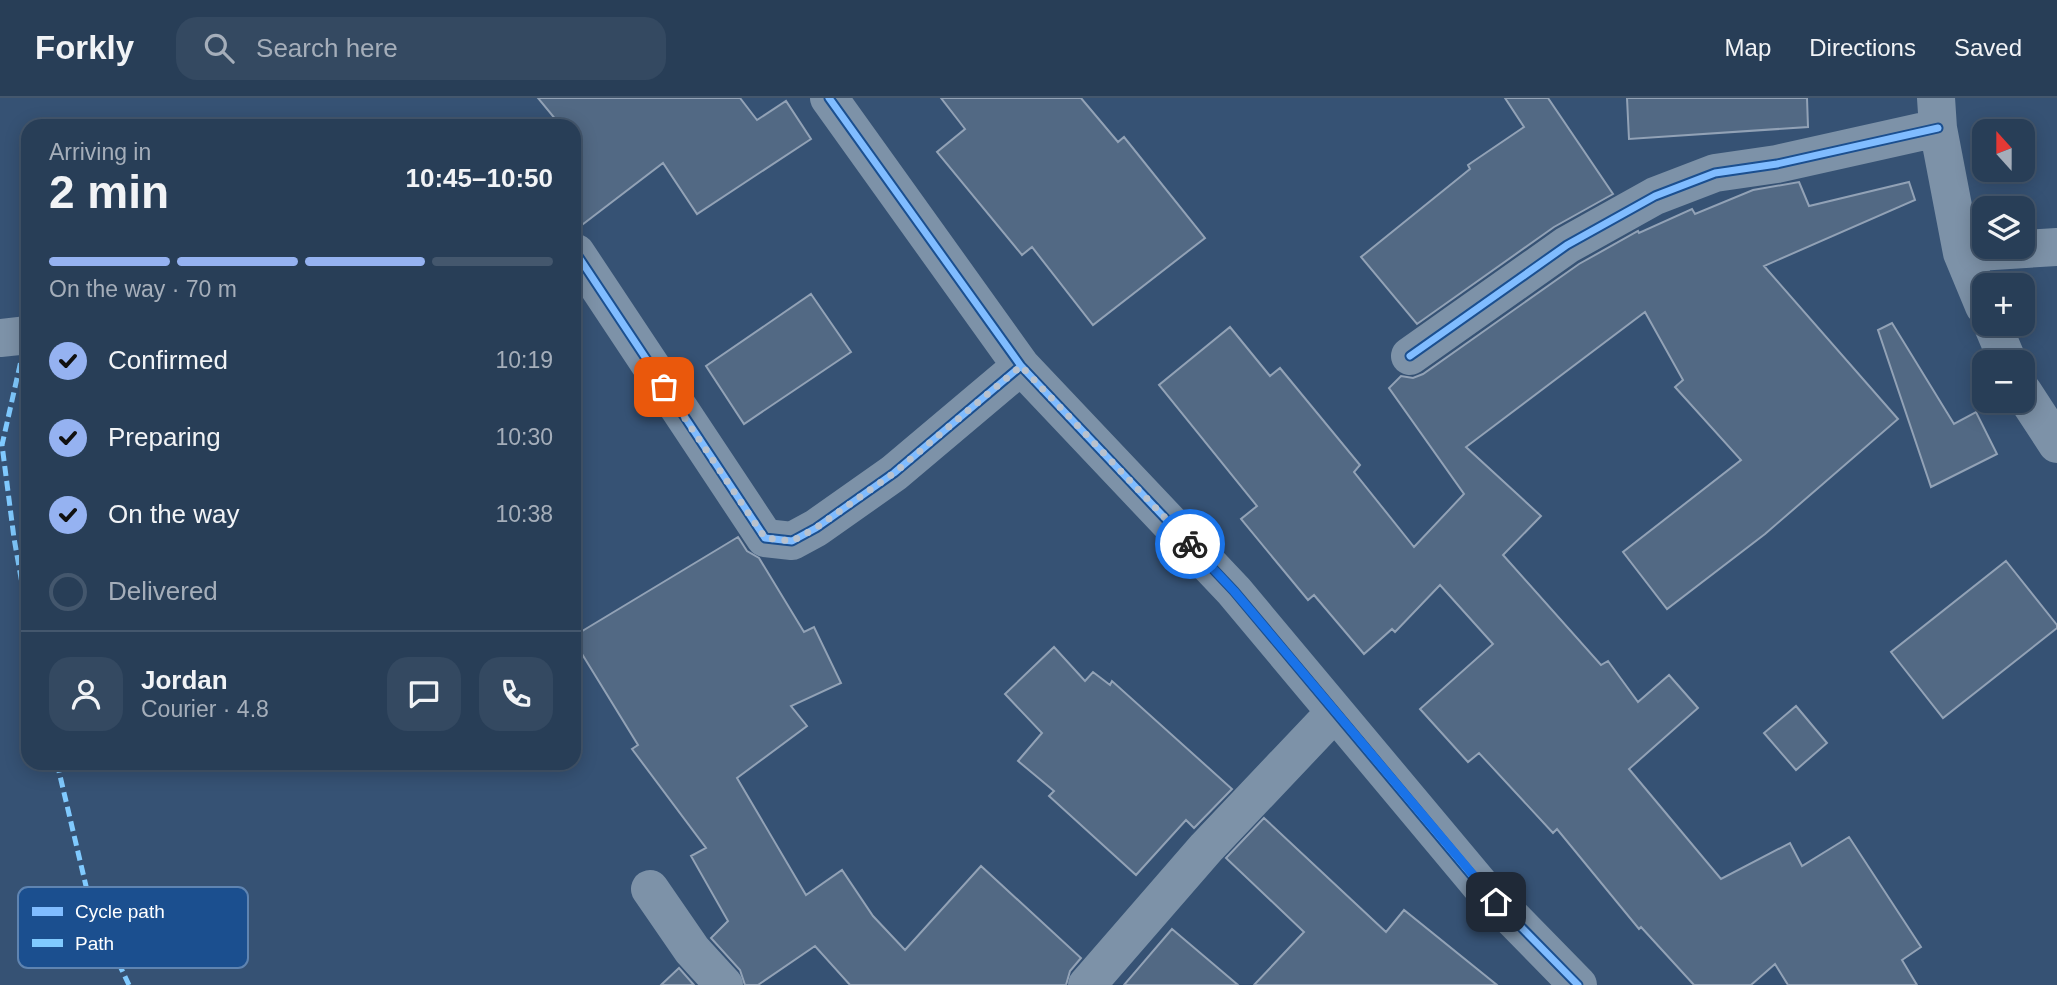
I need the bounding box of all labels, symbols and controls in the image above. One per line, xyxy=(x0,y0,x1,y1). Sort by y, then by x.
search box xyxy=(176,17,666,80)
text: Forkly xyxy=(35,29,134,66)
icon: search xyxy=(200,29,238,67)
text: Search here xyxy=(256,33,398,63)
text: Map xyxy=(1725,34,1771,61)
text: Directions xyxy=(1809,34,1916,61)
text: Saved xyxy=(1954,34,2022,61)
north arrow xyxy=(1972,119,2035,182)
map controls xyxy=(1972,119,2035,413)
text: Arriving in xyxy=(49,139,151,165)
text: 10:45–10:50 xyxy=(406,163,553,193)
text: 2 min xyxy=(49,166,169,218)
button: layers xyxy=(1972,196,2035,259)
button: + xyxy=(1972,273,2035,336)
text: On the way · 70 m xyxy=(49,276,237,302)
icon: check xyxy=(49,342,87,380)
text: Confirmed xyxy=(108,345,228,375)
text: 10:19 xyxy=(495,347,553,373)
button: − xyxy=(1972,350,2035,413)
pin xyxy=(634,357,694,417)
icon: bag xyxy=(645,368,683,406)
icon: check xyxy=(49,419,87,457)
text: Preparing xyxy=(108,422,221,452)
text: 10:30 xyxy=(495,424,553,450)
icon: check xyxy=(49,496,87,534)
text: On the way xyxy=(108,499,240,529)
text: 10:38 xyxy=(495,501,553,527)
courier xyxy=(1155,509,1225,579)
icon: bike xyxy=(1171,525,1209,563)
text: Delivered xyxy=(108,576,218,606)
button: person xyxy=(49,657,123,731)
button: chat xyxy=(387,657,461,731)
button: phone xyxy=(479,657,553,731)
text: Jordan xyxy=(141,665,228,695)
text: Courier · 4.8 xyxy=(141,696,269,722)
pin xyxy=(1466,872,1526,932)
icon: home xyxy=(1477,883,1515,921)
legend xyxy=(18,887,248,968)
text: Cycle path xyxy=(75,901,165,922)
text: Path xyxy=(75,933,114,954)

